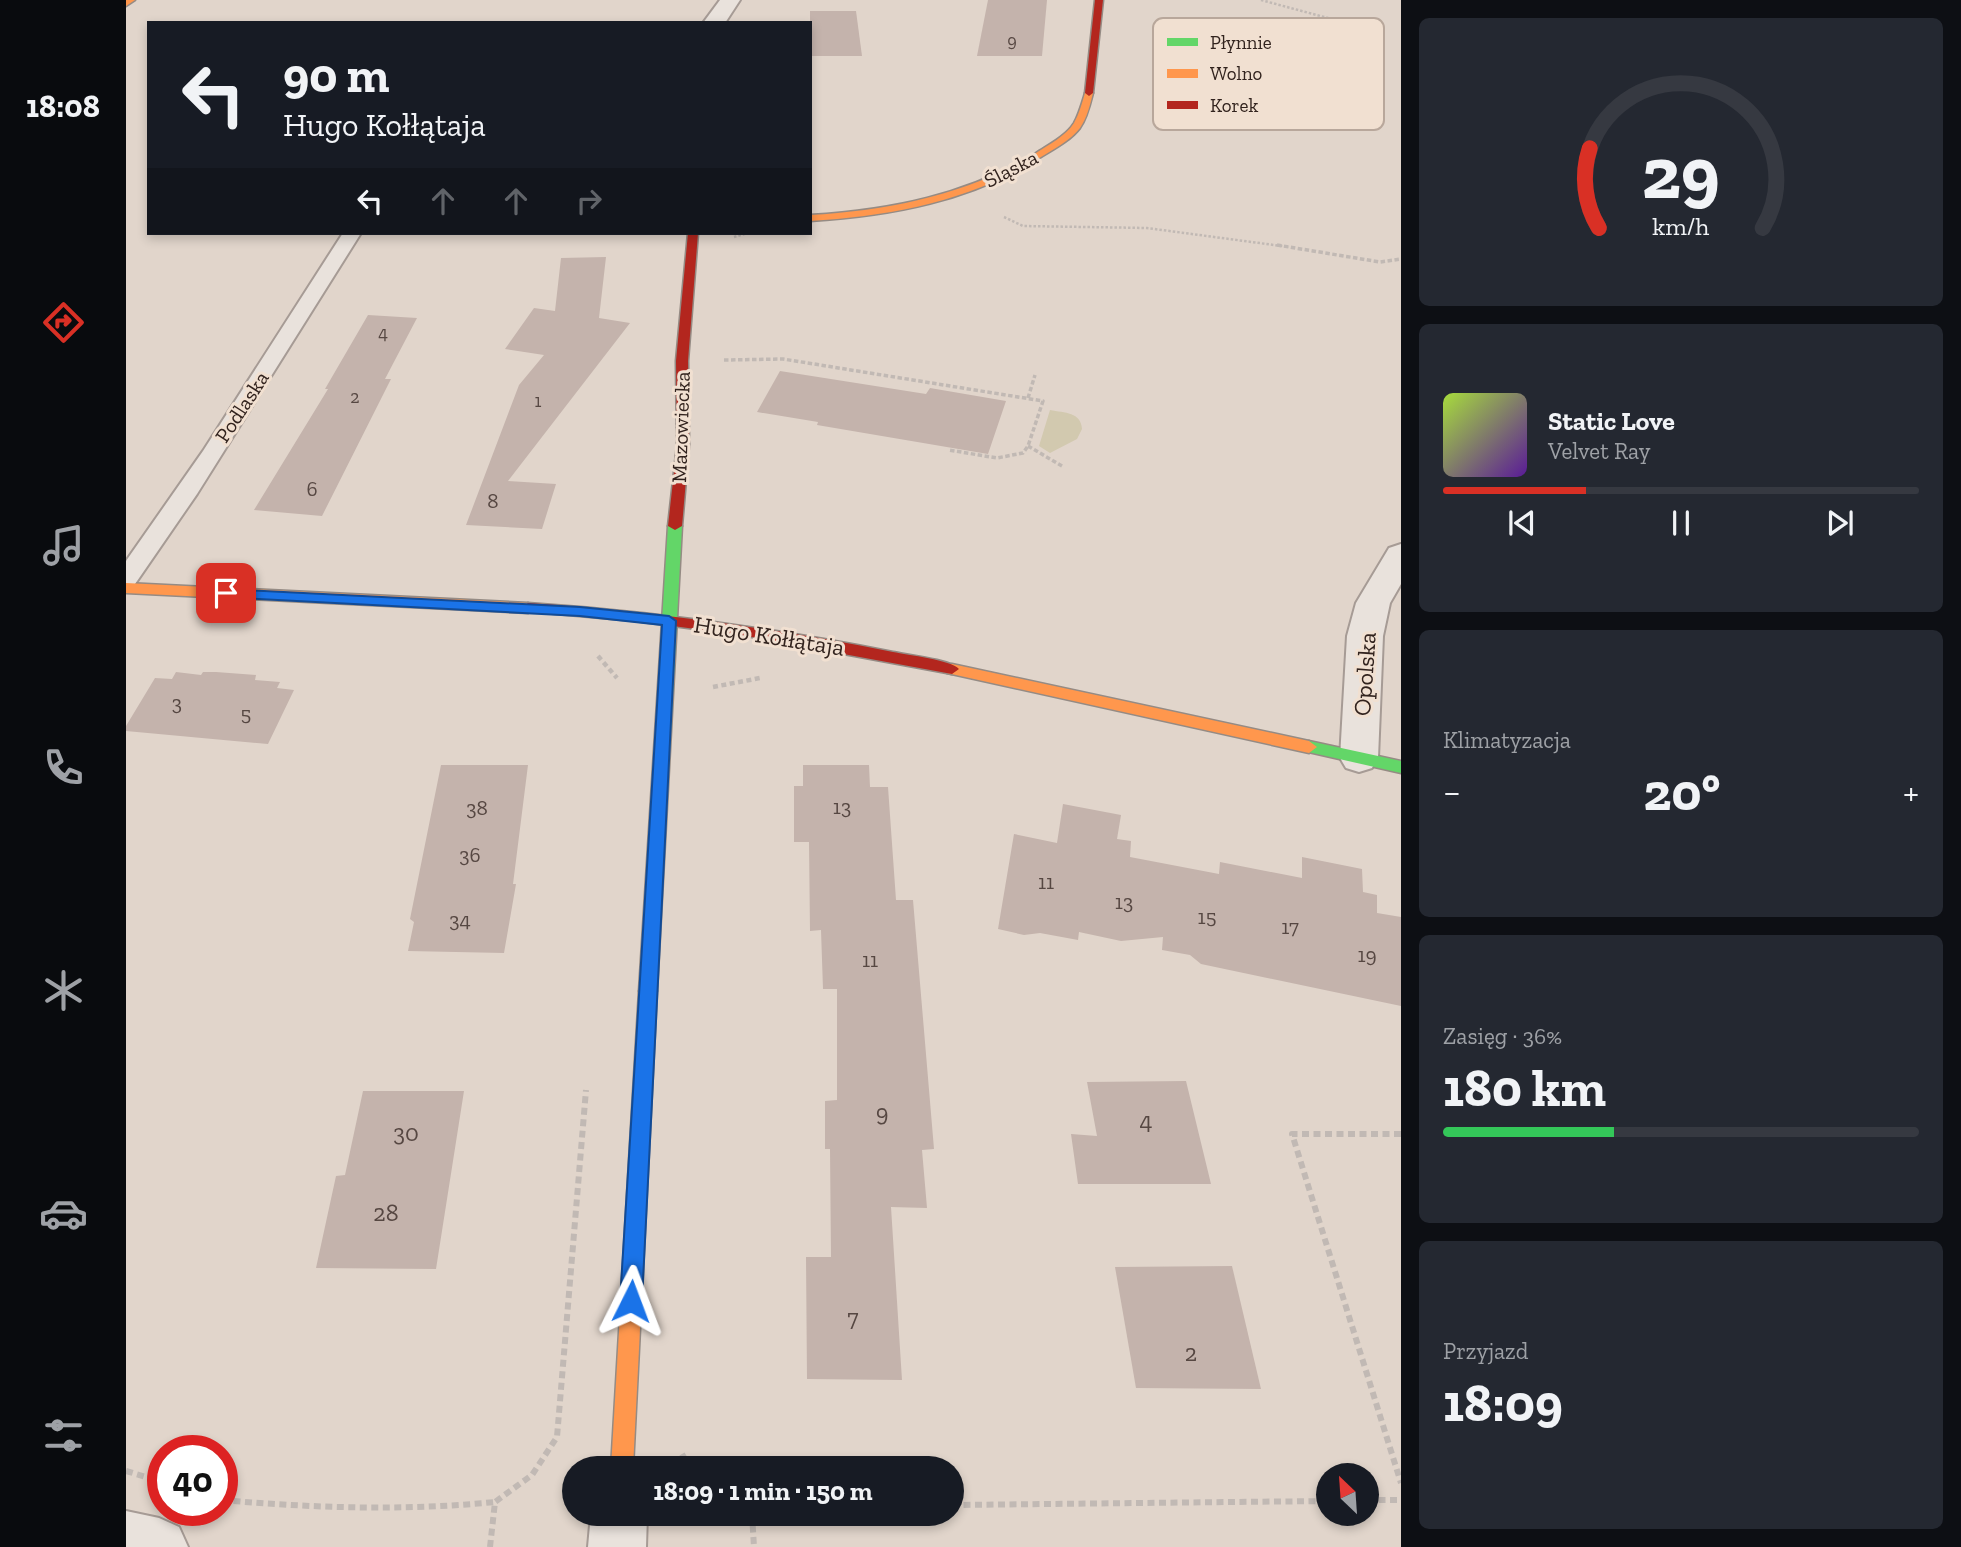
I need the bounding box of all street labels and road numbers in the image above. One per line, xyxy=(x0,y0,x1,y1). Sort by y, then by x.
street label: Śląska xyxy=(980,144,1042,193)
street label: Podlaska xyxy=(209,366,274,447)
street label: Mazowiecka xyxy=(666,371,695,483)
street label: Hugo Kołłątaja xyxy=(692,609,847,662)
street label: Opolska xyxy=(1347,631,1382,717)

